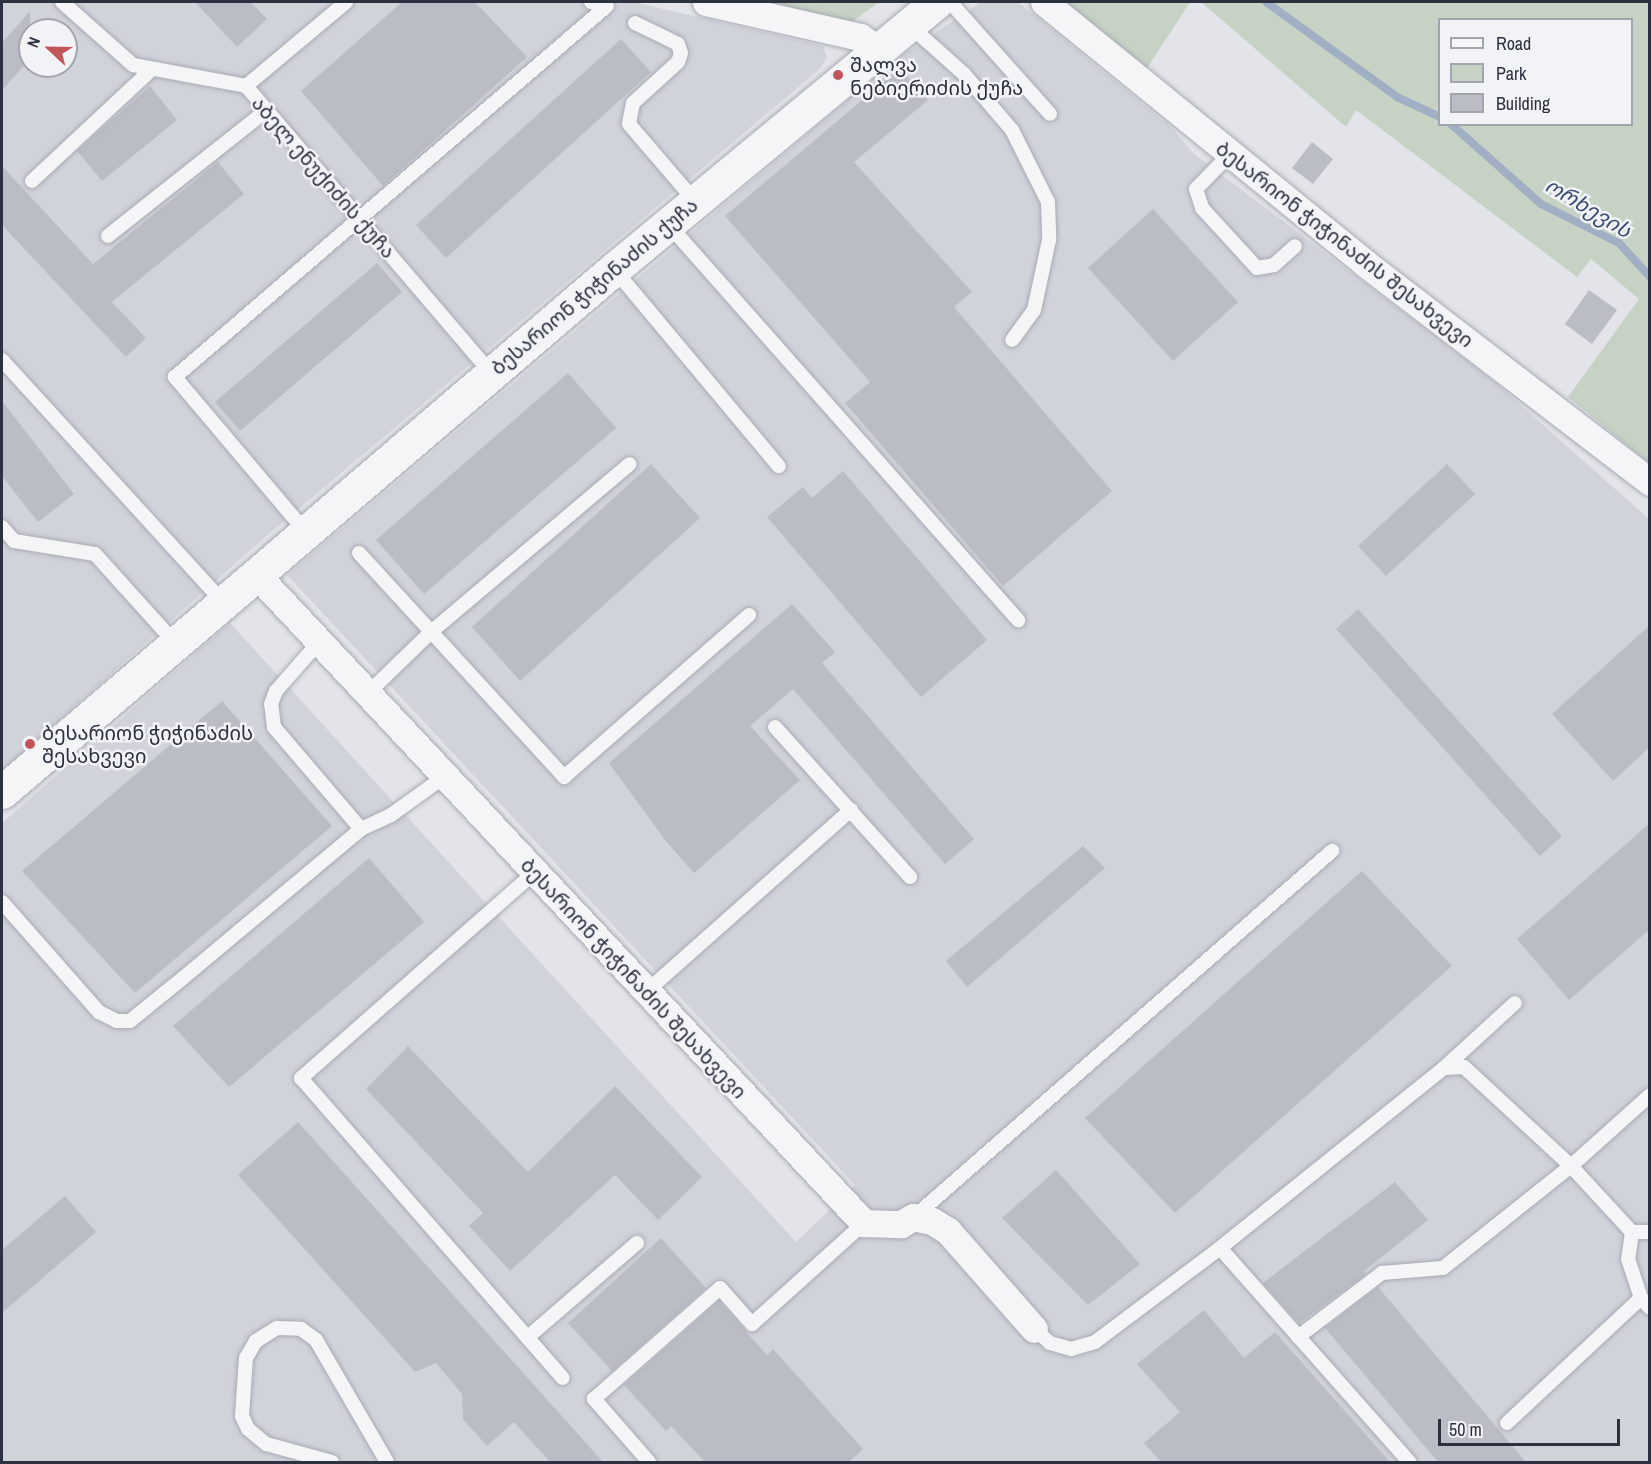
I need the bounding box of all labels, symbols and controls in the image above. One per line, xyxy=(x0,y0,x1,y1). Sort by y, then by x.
north arrow xyxy=(18,18,78,78)
legend xyxy=(1438,18,1633,126)
text: Road xyxy=(1496,31,1531,56)
text: N xyxy=(21,33,45,51)
place label: შალვა ნებიერიძის ქუჩა xyxy=(850,52,1023,99)
text: Park xyxy=(1496,61,1526,86)
marker: შალვა ნებიერიძის ქუჩა xyxy=(831,68,845,82)
street label: აბელ ენუქიძის ქუჩა xyxy=(247,91,401,263)
text: Building xyxy=(1496,91,1550,116)
street label: ბესარიონ ჭიჭინაძის შესახვევი xyxy=(1211,136,1479,352)
water label: ორხევის xyxy=(1541,173,1635,243)
street label: ბესარიონ ჭიჭინაძის ქუჩა xyxy=(486,192,702,380)
place label: ბესარიონ ჭიჭინაძის შესახვევი xyxy=(42,720,253,767)
marker: ბესარიონ ჭიჭინაძის შესახვევი xyxy=(23,737,37,751)
street label: ბესარიონ ჭიჭინაძის შესახვევი xyxy=(516,853,752,1103)
scale bar xyxy=(1441,1407,1622,1445)
text: 50 m xyxy=(1449,1417,1482,1442)

